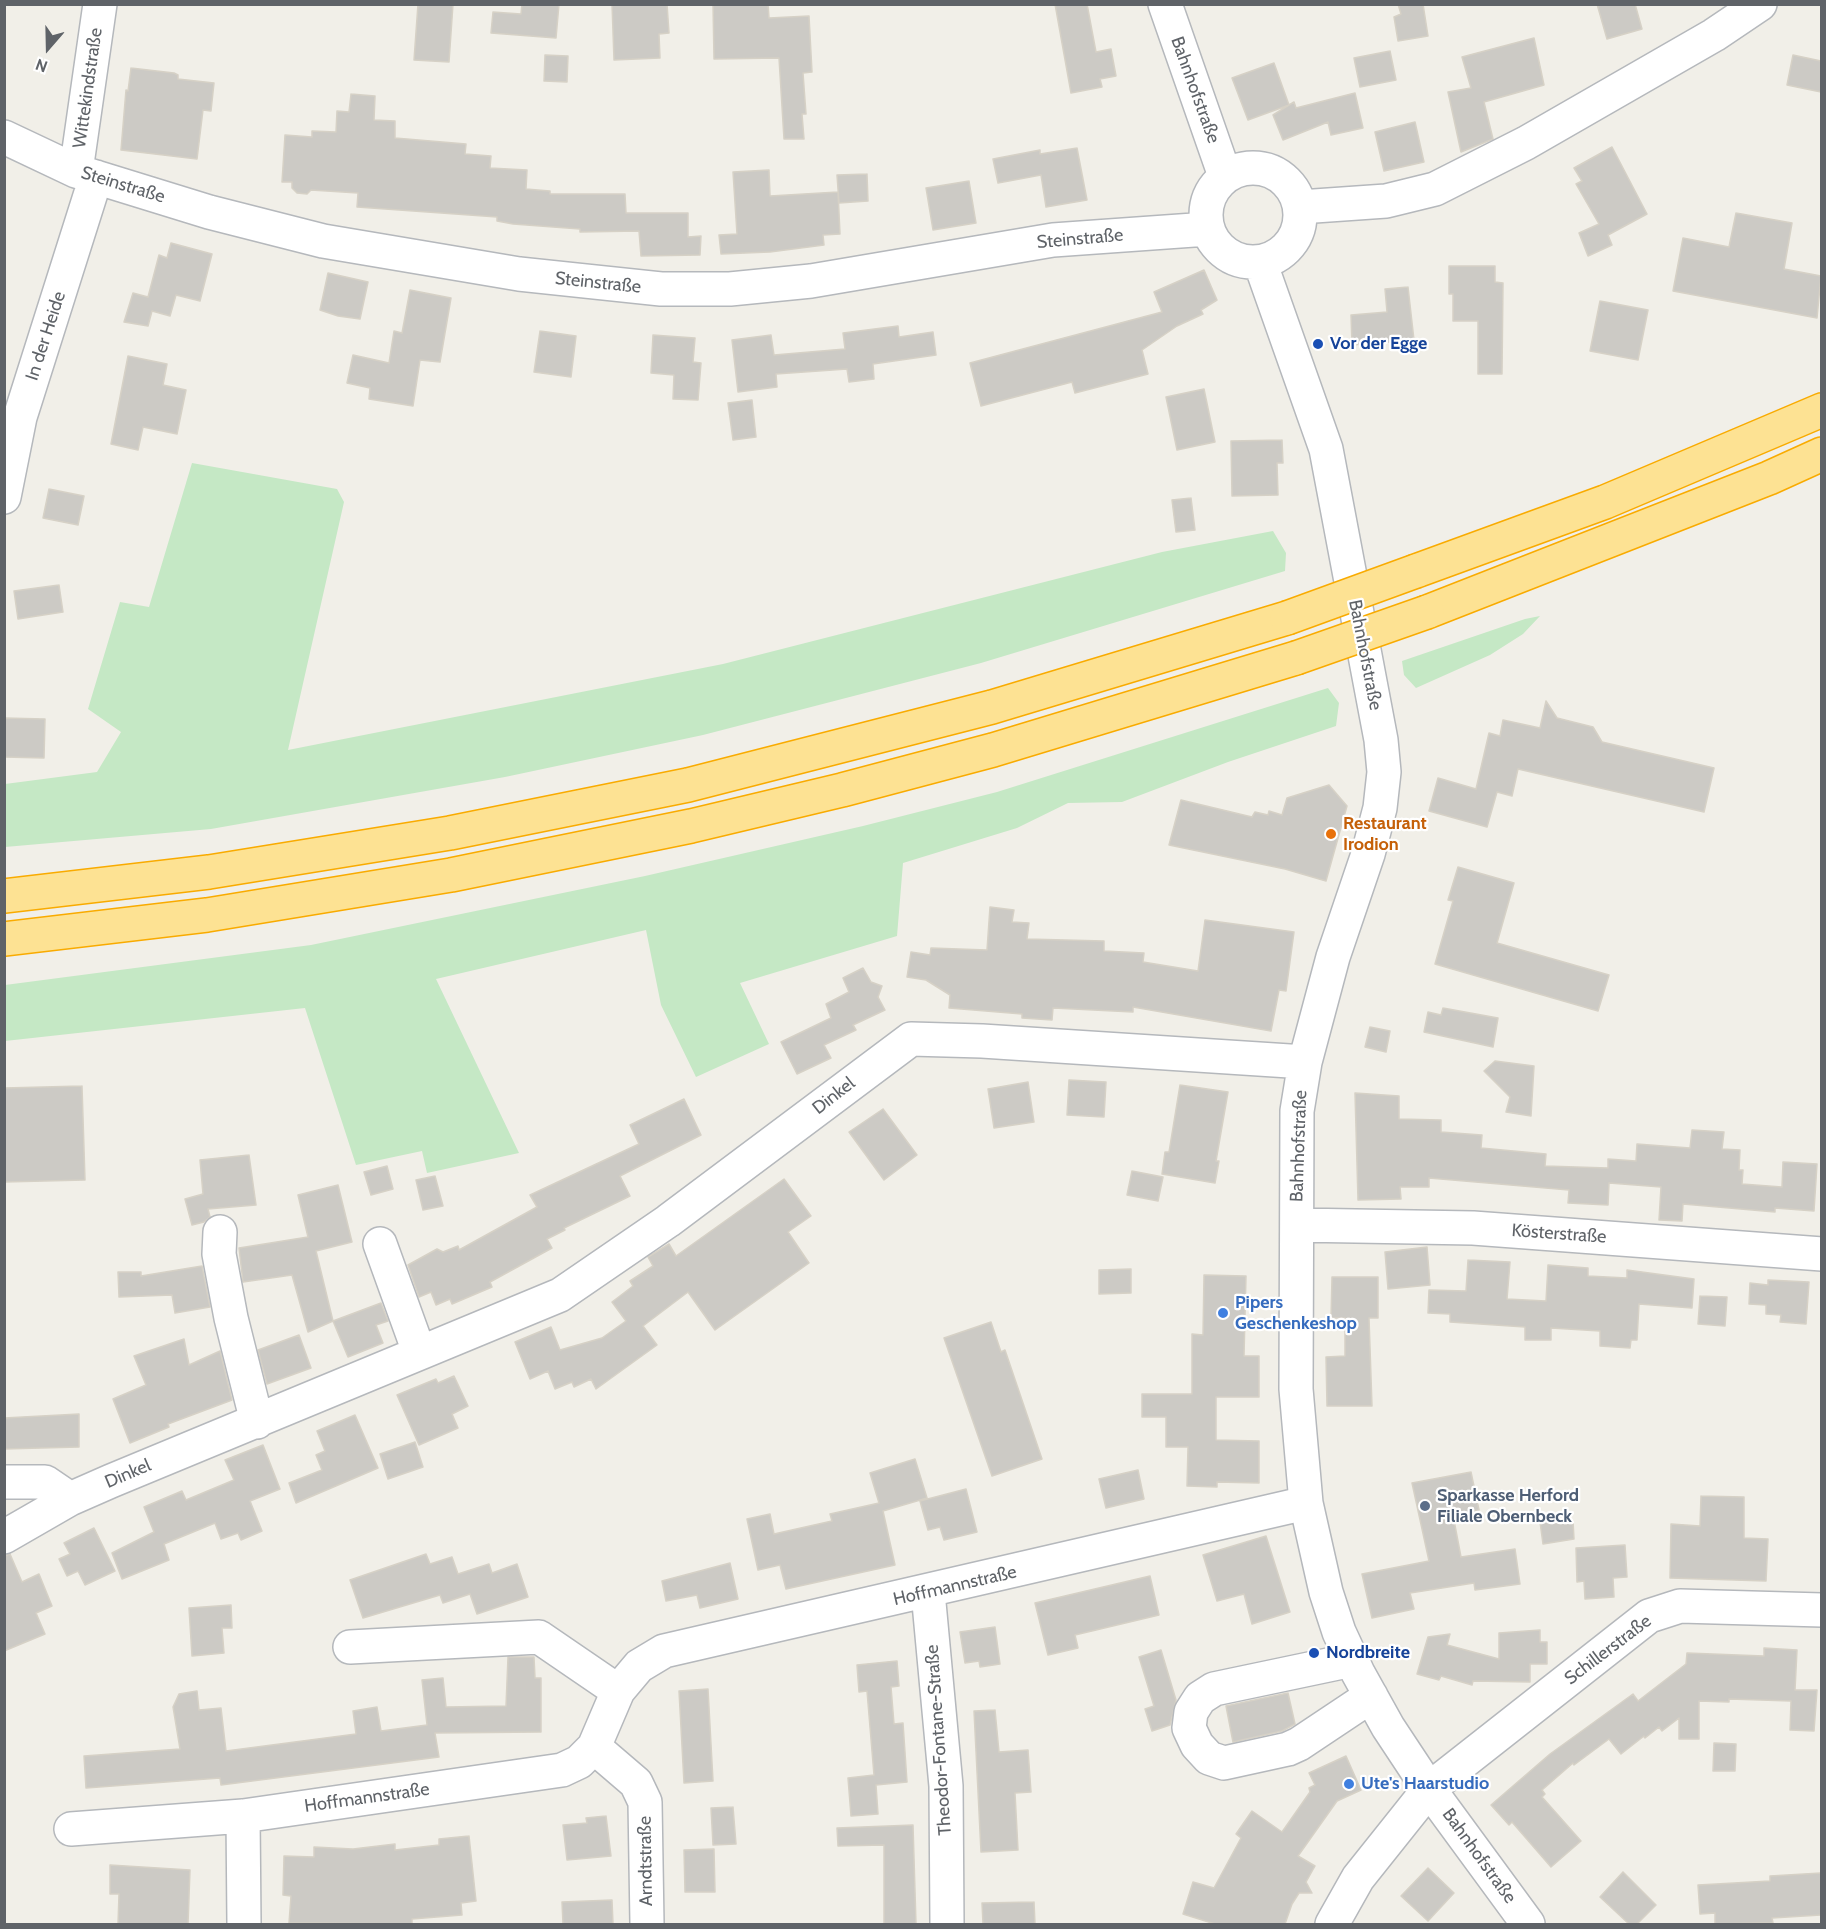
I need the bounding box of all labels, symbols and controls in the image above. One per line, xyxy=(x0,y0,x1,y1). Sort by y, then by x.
north arrow xyxy=(18,18,78,78)
street label: Wittekindstraße xyxy=(69,26,107,150)
street label: Bahnhofstraße xyxy=(1166,34,1224,146)
text: N xyxy=(33,55,50,76)
street label: Steinstraße xyxy=(78,162,168,208)
street label: Steinstraße xyxy=(1036,224,1124,254)
street label: Steinstraße xyxy=(554,268,642,298)
street label: In der Heide xyxy=(21,289,71,383)
place label: Vor der Egge xyxy=(1330,333,1427,355)
marker: Vor der Egge xyxy=(1311,337,1325,351)
street label: Bahnhofstraße xyxy=(1344,598,1386,712)
place label: Restaurant Irodion xyxy=(1343,813,1427,856)
marker: Restaurant Irodion xyxy=(1324,827,1338,841)
street label: Dinkel xyxy=(808,1073,860,1119)
street label: Bahnhofstraße xyxy=(1286,1090,1312,1202)
street label: Kösterstraße xyxy=(1511,1220,1607,1248)
place label: Pipers Geschenkeshop xyxy=(1235,1292,1357,1334)
marker: Pipers Geschenkeshop xyxy=(1216,1306,1230,1320)
street label: Dinkel xyxy=(102,1455,154,1493)
place label: Sparkasse Herford Filiale Obernbeck xyxy=(1437,1485,1579,1528)
marker: Sparkasse Herford Filiale Obernbeck xyxy=(1418,1499,1432,1513)
street label: Hoffmannstraße xyxy=(891,1561,1019,1611)
street label: Schillerstraße xyxy=(1560,1610,1656,1690)
place label: Nordbreite xyxy=(1326,1642,1410,1664)
street label: Theodor-Fontane-Straße xyxy=(922,1644,956,1836)
marker: Nordbreite xyxy=(1307,1646,1321,1660)
place label: Ute's Haarstudio xyxy=(1361,1773,1489,1795)
marker: Ute's Haarstudio xyxy=(1342,1777,1356,1791)
street label: Hoffmannstraße xyxy=(303,1779,431,1817)
street label: Bahnhofstraße xyxy=(1437,1804,1521,1908)
street label: Arndtstraße xyxy=(634,1816,658,1906)

